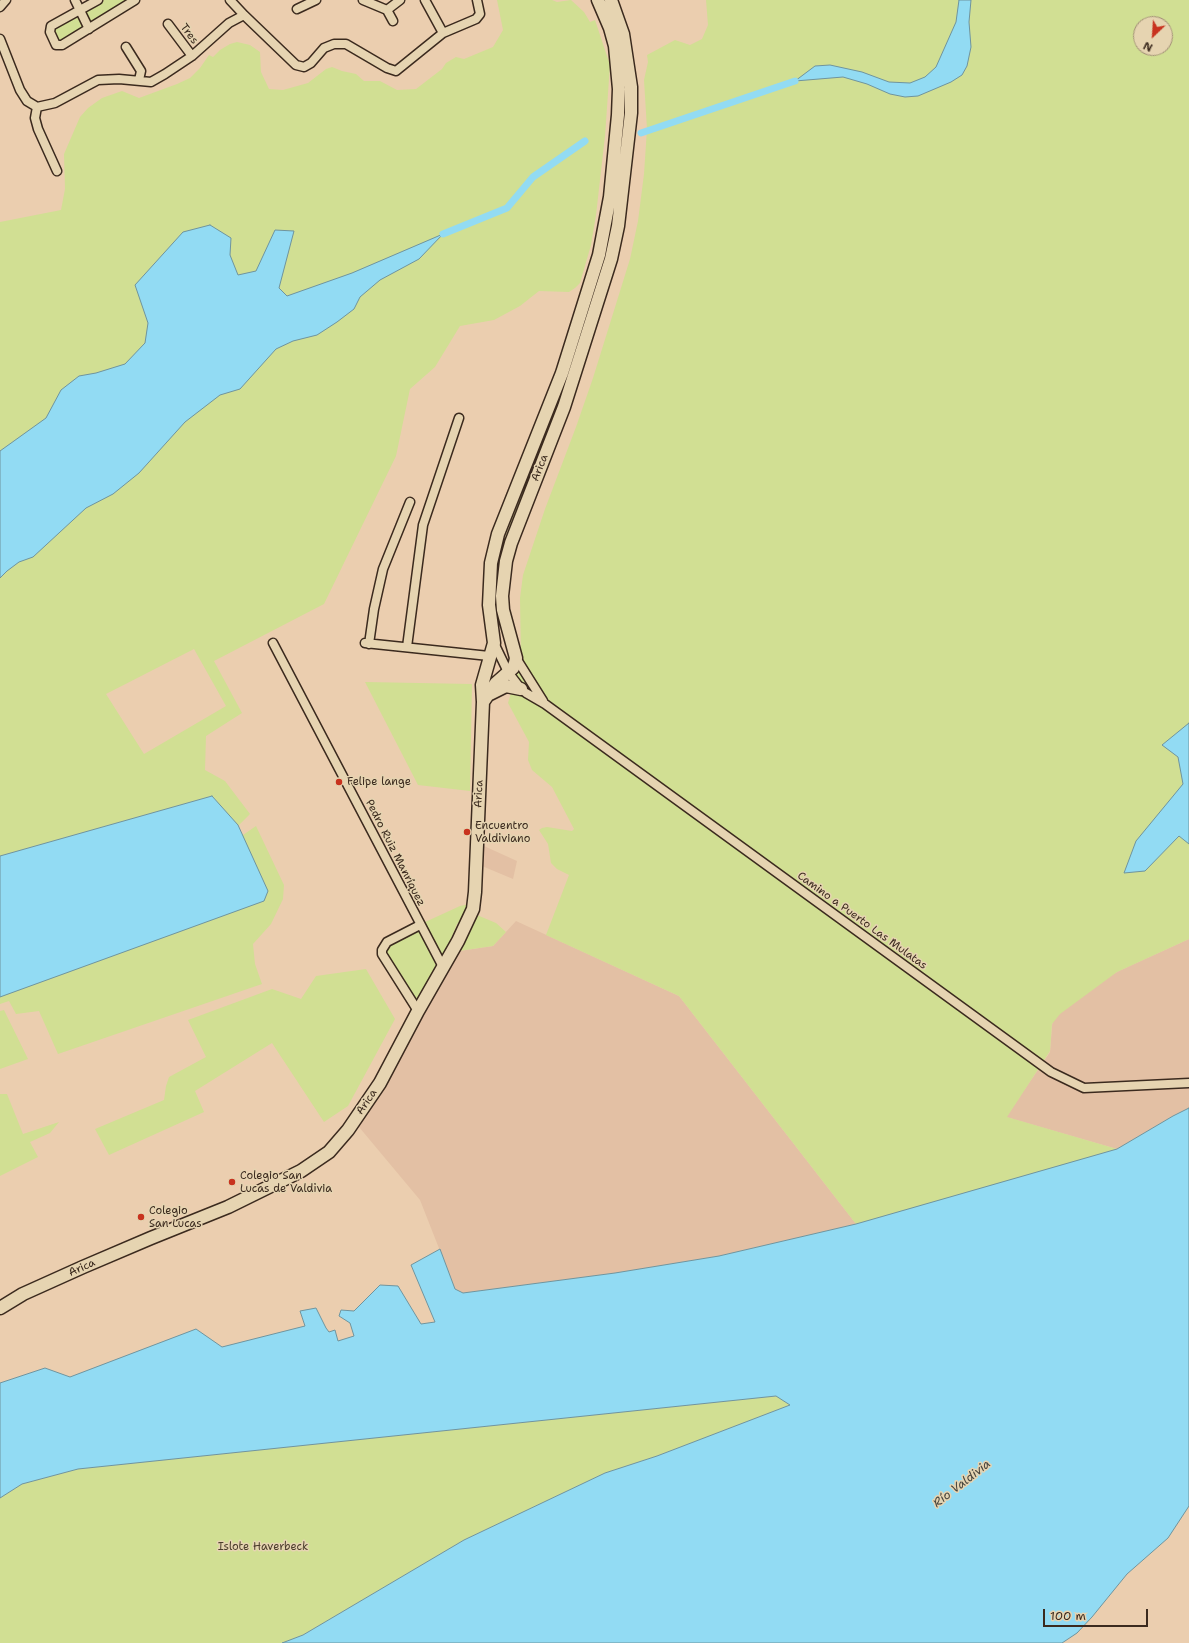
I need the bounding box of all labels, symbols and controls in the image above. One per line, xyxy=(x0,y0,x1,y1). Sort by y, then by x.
north arrow xyxy=(1133,16,1173,56)
street label: Tres xyxy=(177,21,201,47)
text: N xyxy=(1141,38,1155,55)
street label: Arica xyxy=(529,453,551,483)
place label: Felipe lange xyxy=(347,775,411,789)
marker: Felipe lange xyxy=(334,777,344,787)
street label: Arica xyxy=(472,780,486,808)
street label: Pedro Ruiz Manríquez xyxy=(362,797,428,909)
place label: Encuentro Valdiviano xyxy=(475,819,530,845)
marker: Encuentro Valdiviano xyxy=(462,827,472,837)
street label: Camino a Puerto Las Mulatas xyxy=(794,869,930,973)
street label: Arica xyxy=(354,1087,380,1117)
place label: Colegio San Lucas de Valdivia xyxy=(240,1169,332,1195)
marker: Colegio San Lucas de Valdivia xyxy=(227,1177,237,1187)
place label: Colegio San Lucas xyxy=(149,1204,202,1230)
marker: Colegio San Lucas xyxy=(136,1212,146,1222)
street label: Arica xyxy=(67,1256,97,1280)
water label: Río Valdivia xyxy=(930,1457,994,1511)
park label: Islote Haverbeck xyxy=(218,1540,308,1554)
scale bar xyxy=(1045,1601,1150,1627)
text: 100 m xyxy=(1050,1608,1086,1624)

